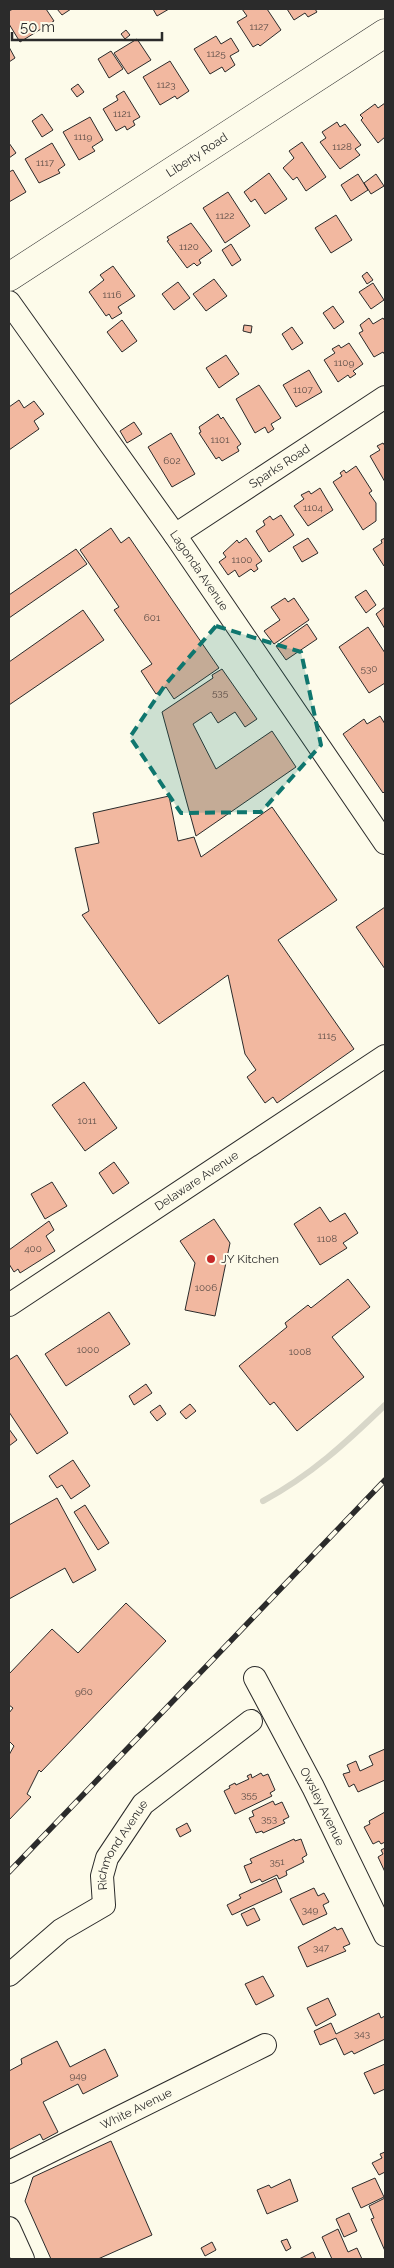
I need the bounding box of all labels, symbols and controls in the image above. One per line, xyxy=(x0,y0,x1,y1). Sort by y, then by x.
scale bar xyxy=(12,10,162,42)
text: 50 m xyxy=(20,18,55,36)
house number: 1127 xyxy=(249,21,269,32)
house number: 1125 xyxy=(206,48,226,59)
house number: 1123 xyxy=(156,79,176,90)
house number: 1121 xyxy=(113,108,132,119)
street label: Liberty Road xyxy=(164,130,230,180)
house number: 1119 xyxy=(74,131,92,142)
house number: 1128 xyxy=(332,141,352,152)
house number: 1117 xyxy=(36,157,55,168)
house number: 1122 xyxy=(216,210,234,221)
house number: 1120 xyxy=(179,241,199,252)
house number: 1116 xyxy=(103,289,121,300)
house number: 1109 xyxy=(334,357,354,368)
house number: 1107 xyxy=(293,384,314,395)
house number: 1101 xyxy=(211,434,230,445)
street label: Sparks Road xyxy=(247,441,312,491)
house number: 602 xyxy=(163,455,181,466)
house number: 1104 xyxy=(303,502,324,513)
street label: Lagonda Avenue xyxy=(167,528,231,613)
house number: 1100 xyxy=(232,554,252,565)
house number: 601 xyxy=(144,612,161,623)
house number: 530 xyxy=(361,663,377,674)
house number: 535 xyxy=(212,687,229,698)
house number: 1115 xyxy=(318,1030,337,1041)
house number: 1011 xyxy=(78,1115,97,1126)
street label: Delaware Avenue xyxy=(152,1148,241,1213)
house number: 1108 xyxy=(317,1233,337,1244)
house number: 400 xyxy=(24,1243,42,1254)
place label: JY Kitchen xyxy=(221,1252,279,1266)
marker: JY Kitchen xyxy=(205,1253,217,1265)
house number: 1006 xyxy=(195,1282,217,1293)
house number: 1000 xyxy=(77,1344,99,1355)
house number: 1008 xyxy=(289,1346,311,1357)
house number: 960 xyxy=(75,1686,93,1697)
street label: Owsley Avenue xyxy=(297,1765,347,1848)
house number: 355 xyxy=(241,1789,258,1800)
street label: Richmond Avenue xyxy=(95,1796,150,1891)
house number: 353 xyxy=(261,1813,277,1824)
house number: 351 xyxy=(269,1856,285,1867)
house number: 349 xyxy=(302,1904,318,1915)
house number: 347 xyxy=(313,1942,330,1953)
house number: 343 xyxy=(354,2028,370,2039)
house number: 949 xyxy=(69,2070,87,2081)
street label: White Avenue xyxy=(98,2085,174,2132)

